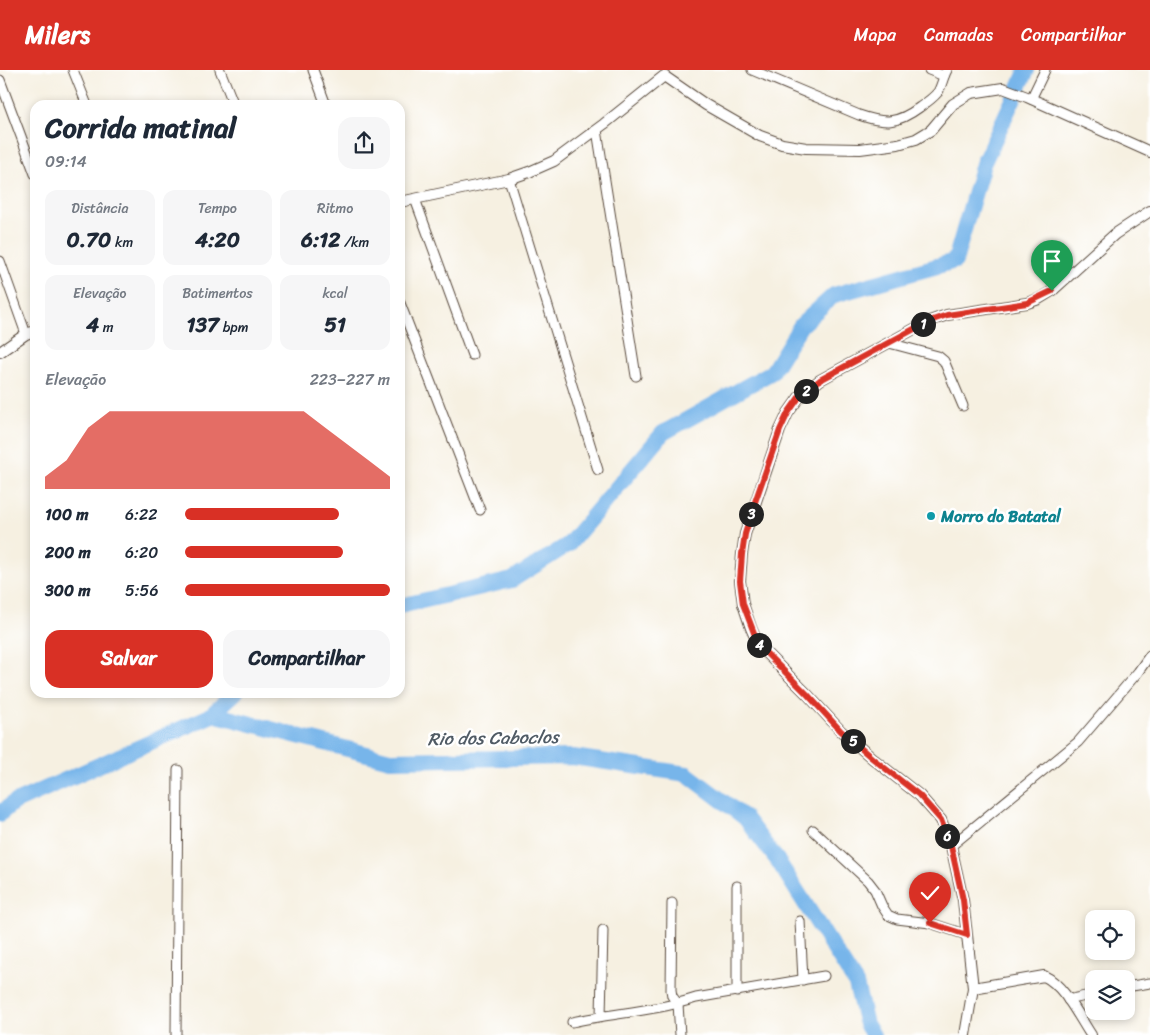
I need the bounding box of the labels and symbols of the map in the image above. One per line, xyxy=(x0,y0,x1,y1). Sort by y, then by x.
pin xyxy=(1031,240,1073,291)
pin: 1 xyxy=(910,312,936,336)
pin: 2 xyxy=(794,378,818,404)
pin: 3 xyxy=(738,502,764,526)
place label: Morro do Batatal xyxy=(940,502,1062,531)
marker: Morro do Batatal xyxy=(925,510,937,522)
pin: 4 xyxy=(746,632,772,658)
water label: Rio dos Caboclos xyxy=(427,721,561,755)
pin: 5 xyxy=(840,728,866,754)
pin: 6 xyxy=(934,824,960,848)
pin xyxy=(909,872,951,923)

